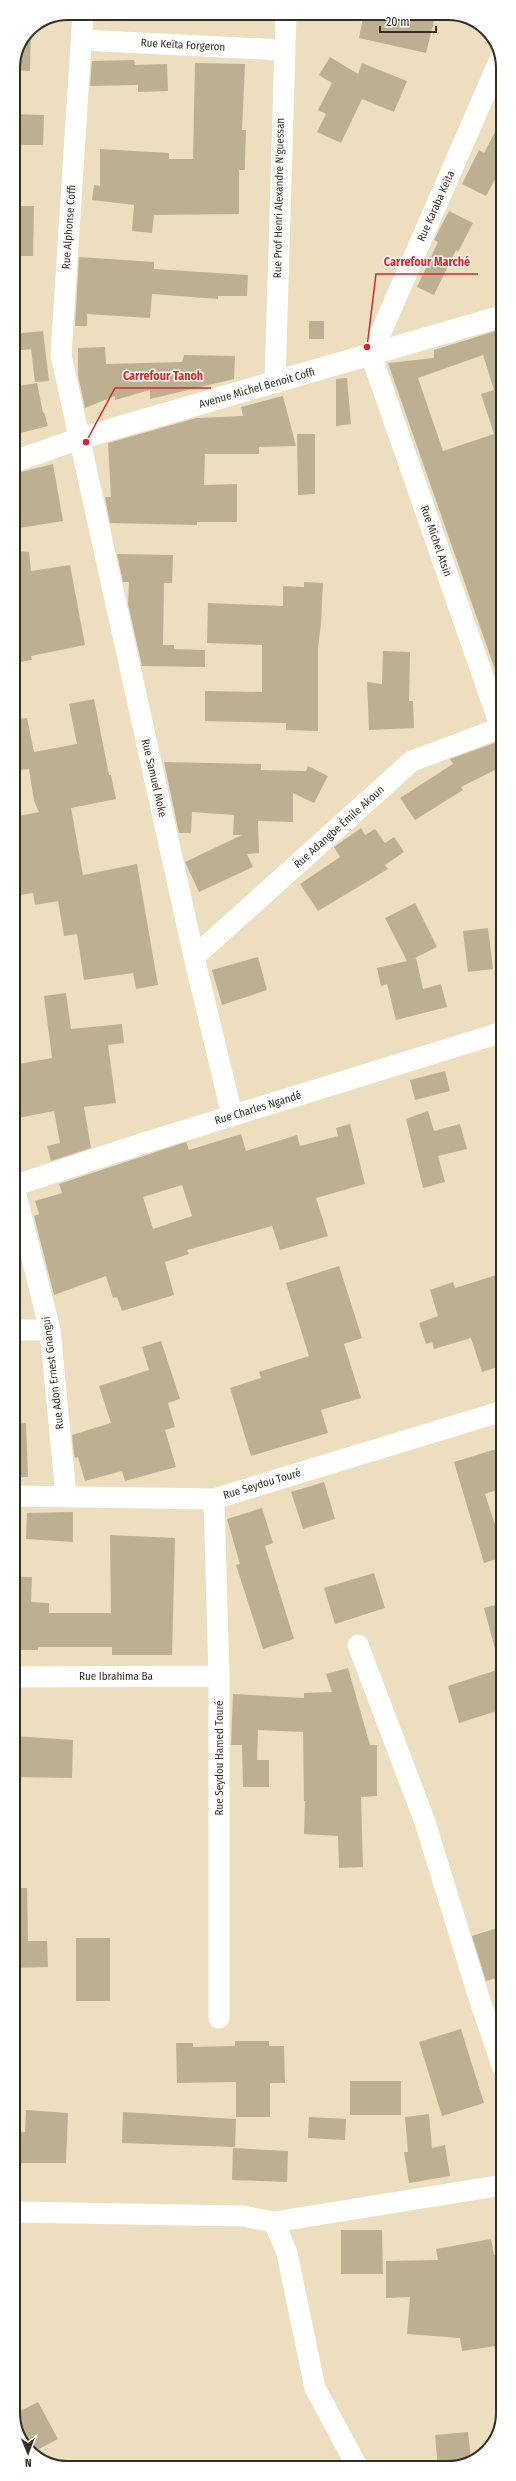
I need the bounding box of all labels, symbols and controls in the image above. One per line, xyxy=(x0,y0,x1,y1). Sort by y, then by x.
scale bar xyxy=(380,8,436,34)
text: 20 m xyxy=(386,15,410,29)
street label: Rue Keïta Forgeron xyxy=(140,36,226,54)
street label: Rue Prof Henri Alexandre N'guessan xyxy=(271,118,287,278)
street label: Rue Karaba Keïta xyxy=(415,169,457,243)
street label: Rue Alphonse Coffi xyxy=(60,184,78,270)
callout: Carrefour Marché xyxy=(376,250,478,274)
text: Carrefour Marché xyxy=(384,255,470,269)
callout: Carrefour Tanoh xyxy=(115,364,211,388)
street label: Avenue Michel Benoit Coffi xyxy=(198,365,316,411)
text: Carrefour Tanoh xyxy=(123,369,203,383)
street label: Rue Michel Atsin xyxy=(418,504,454,578)
street label: Rue Samuel Moke xyxy=(139,738,169,818)
street label: Rue Adangbe Émile Akoun xyxy=(291,782,387,871)
street label: Rue Charles Ngandé xyxy=(213,1089,303,1127)
street label: Rue Adon Ernest Gnangui xyxy=(40,1316,66,1430)
street label: Rue Seydou Touré xyxy=(222,1466,302,1502)
street label: Rue Ibrahima Ba xyxy=(79,1670,153,1683)
street label: Rue Seydou Hamed Touré xyxy=(213,1701,226,1815)
north arrow xyxy=(8,2433,48,2473)
text: N xyxy=(25,2456,32,2469)

